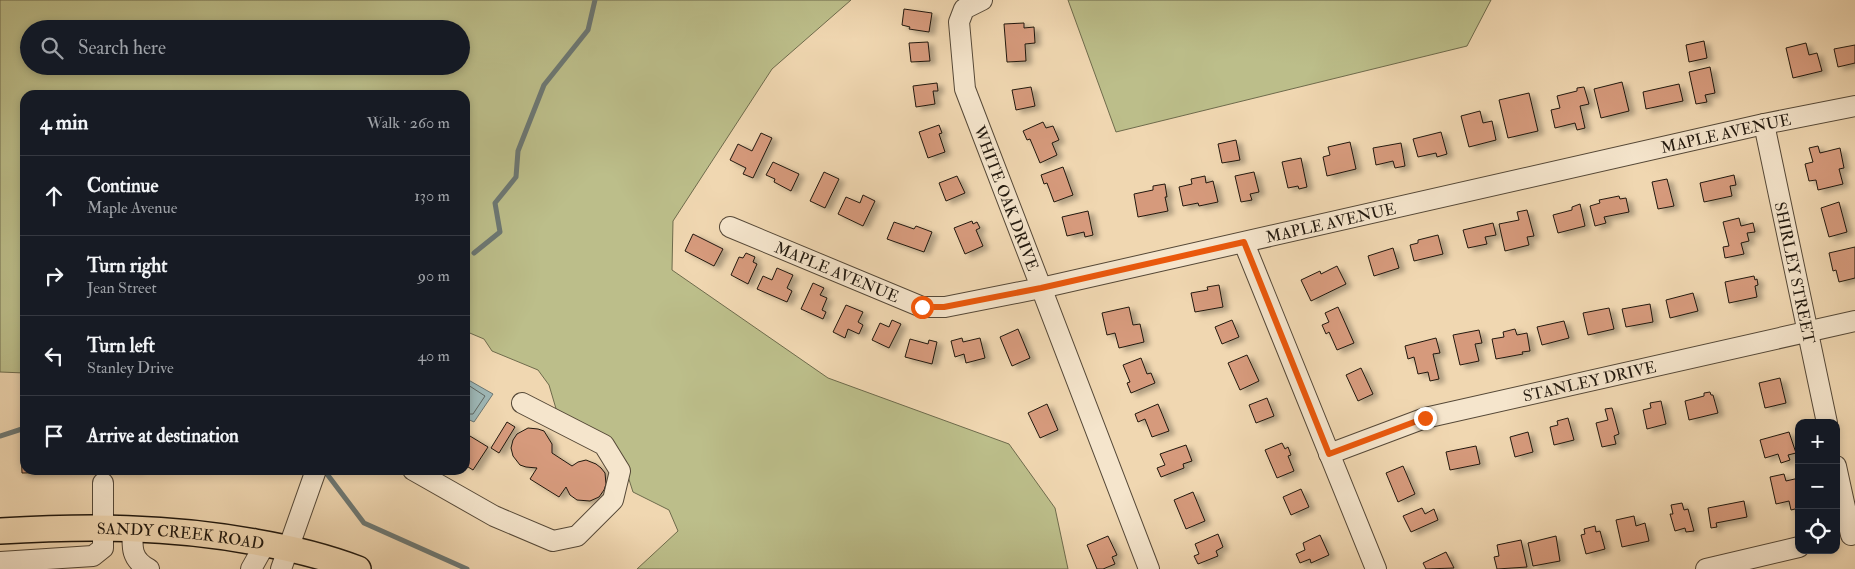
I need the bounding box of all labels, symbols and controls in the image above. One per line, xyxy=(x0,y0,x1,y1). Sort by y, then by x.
search box xyxy=(20,20,470,75)
icon: search xyxy=(38,34,66,62)
text: Search here xyxy=(78,36,166,60)
text: 4 min xyxy=(40,109,88,136)
street label: MAPLE AVENUE xyxy=(1659,110,1793,158)
text: Walk · 260 m xyxy=(367,113,450,133)
street label: WHITE OAK DRIVE xyxy=(969,122,1043,274)
text: Continue xyxy=(87,174,158,198)
icon: ahead xyxy=(40,182,68,210)
text: 130 m xyxy=(414,186,450,206)
text: Maple Avenue xyxy=(87,198,177,218)
street label: MAPLE AVENUE xyxy=(1264,199,1398,248)
street label: SHIRLEY STREET xyxy=(1770,200,1819,346)
street label: MAPLE AVENUE xyxy=(772,238,902,307)
text: Turn right xyxy=(87,254,167,278)
icon: right xyxy=(40,262,68,290)
text: 90 m xyxy=(418,266,450,286)
text: Jean Street xyxy=(87,278,157,298)
route start xyxy=(911,296,934,319)
text: Turn left xyxy=(87,334,155,358)
icon: left xyxy=(40,342,68,370)
text: 40 m xyxy=(417,346,450,366)
street label: STANLEY DRIVE xyxy=(1521,357,1658,407)
text: Stanley Drive xyxy=(87,358,174,378)
route end xyxy=(1414,407,1437,430)
map controls xyxy=(1795,419,1840,554)
button: + xyxy=(1795,419,1840,464)
icon: arrive xyxy=(40,422,68,450)
text: Arrive at destination xyxy=(87,424,239,448)
button: − xyxy=(1795,464,1840,509)
button: locate xyxy=(1795,509,1840,554)
street label: SANDY CREEK ROAD xyxy=(97,519,266,554)

